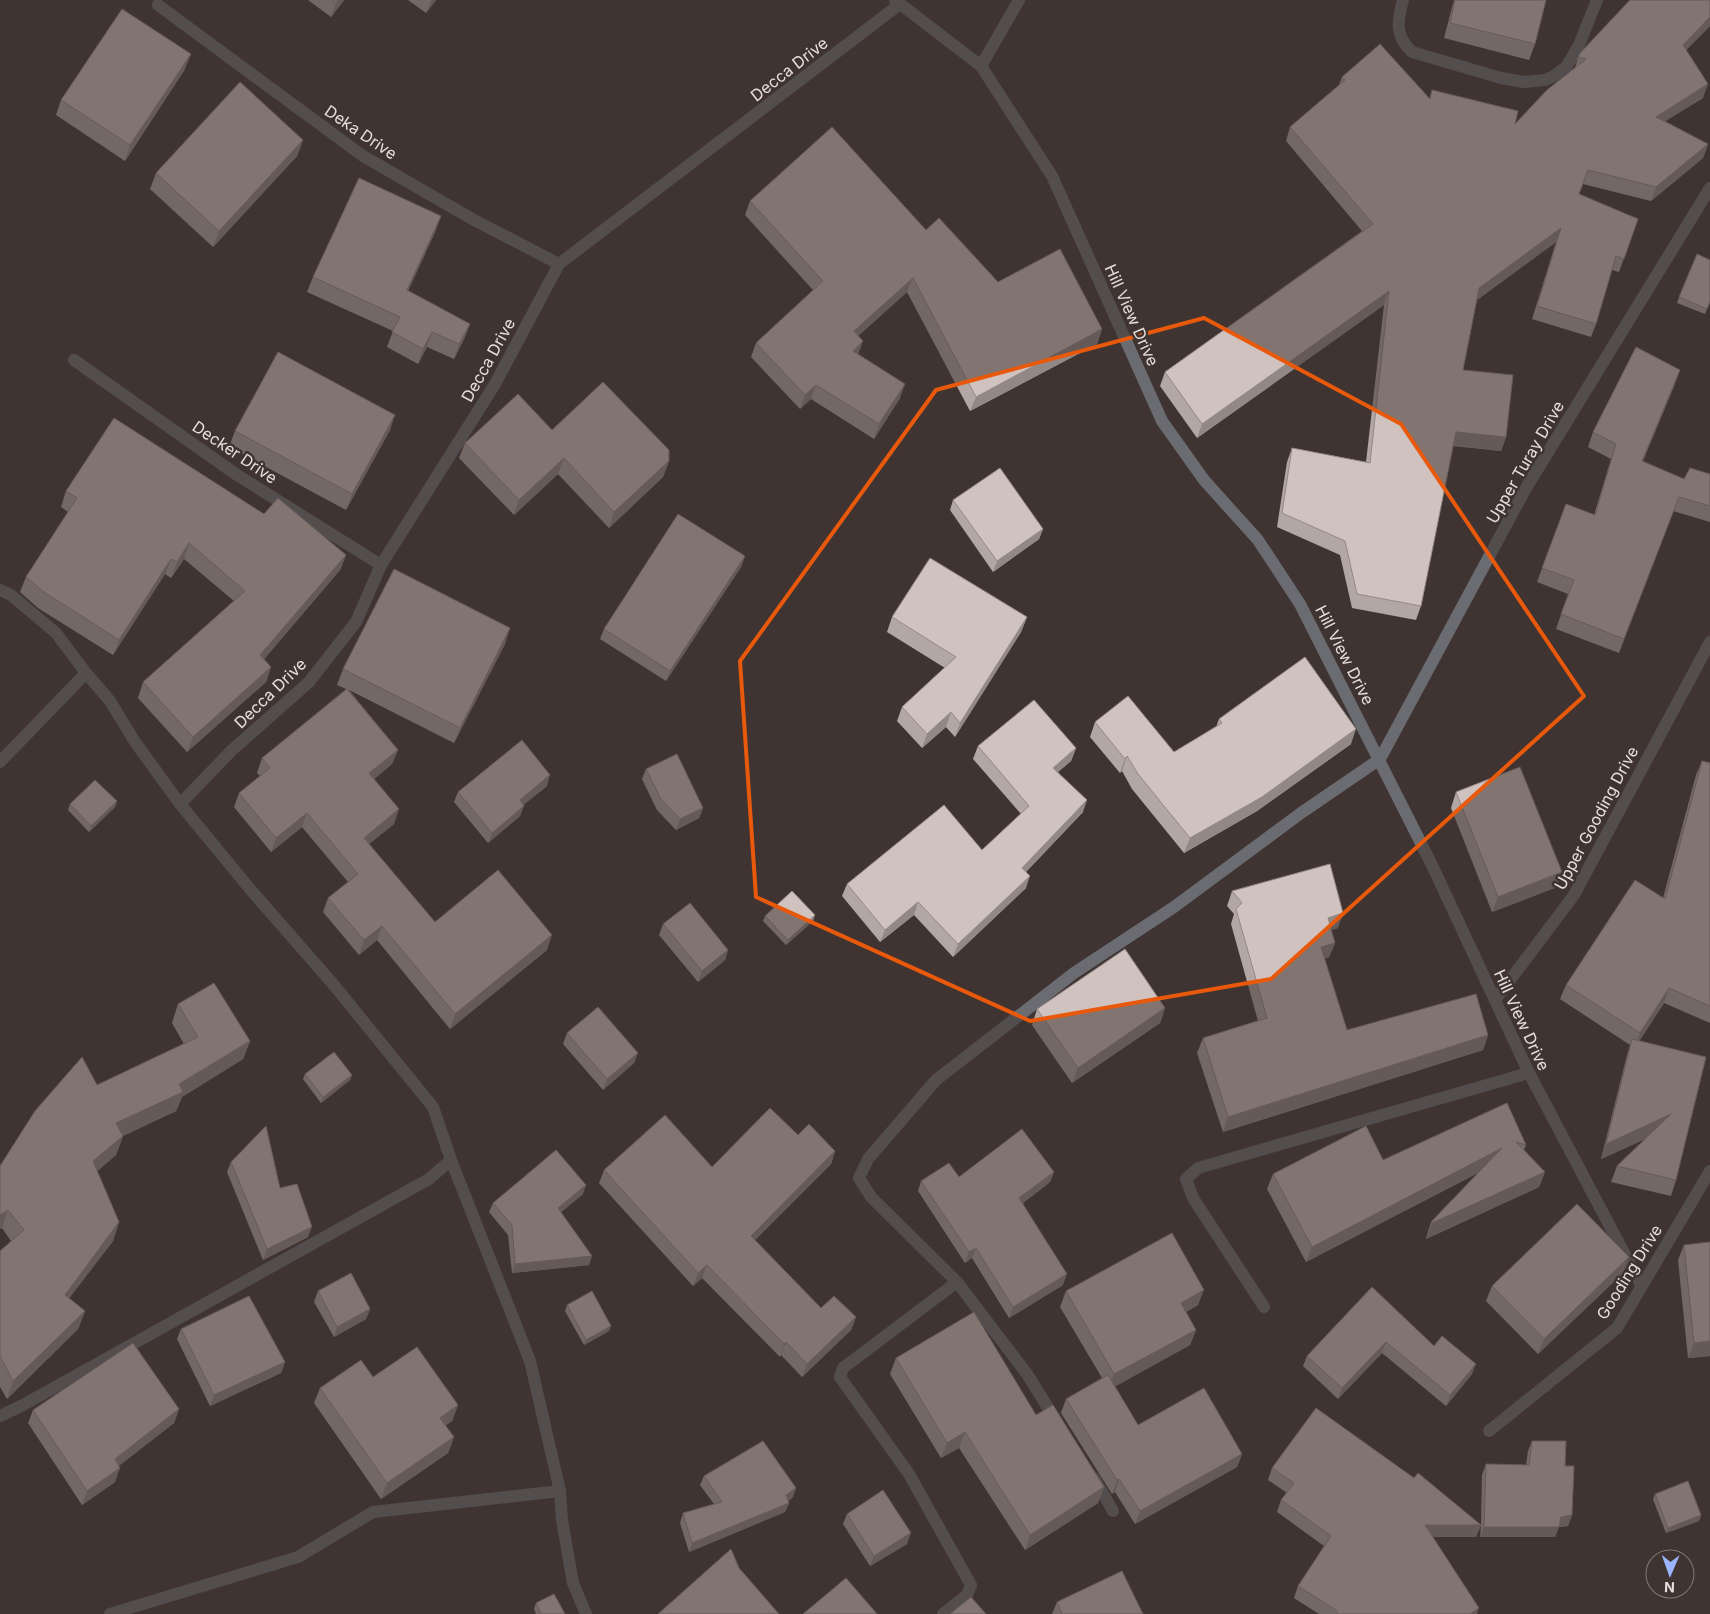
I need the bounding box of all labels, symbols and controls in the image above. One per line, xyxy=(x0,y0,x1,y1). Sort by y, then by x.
street label: Decca Drive xyxy=(746,33,832,105)
street label: Deka Drive xyxy=(321,101,401,163)
street label: Hill View Drive xyxy=(1101,261,1163,369)
street label: Decca Drive xyxy=(457,315,519,405)
street label: Upper Turay Drive xyxy=(1482,397,1568,527)
street label: Decker Drive xyxy=(189,416,281,488)
street label: Hill View Drive xyxy=(1311,602,1379,708)
street label: Decca Drive xyxy=(230,654,310,732)
street label: Upper Gooding Drive xyxy=(1550,743,1642,893)
street label: Hill View Drive xyxy=(1490,966,1554,1074)
street label: Gooding Drive xyxy=(1592,1221,1666,1323)
north arrow xyxy=(1645,1549,1695,1599)
text: N xyxy=(1664,1579,1675,1596)

